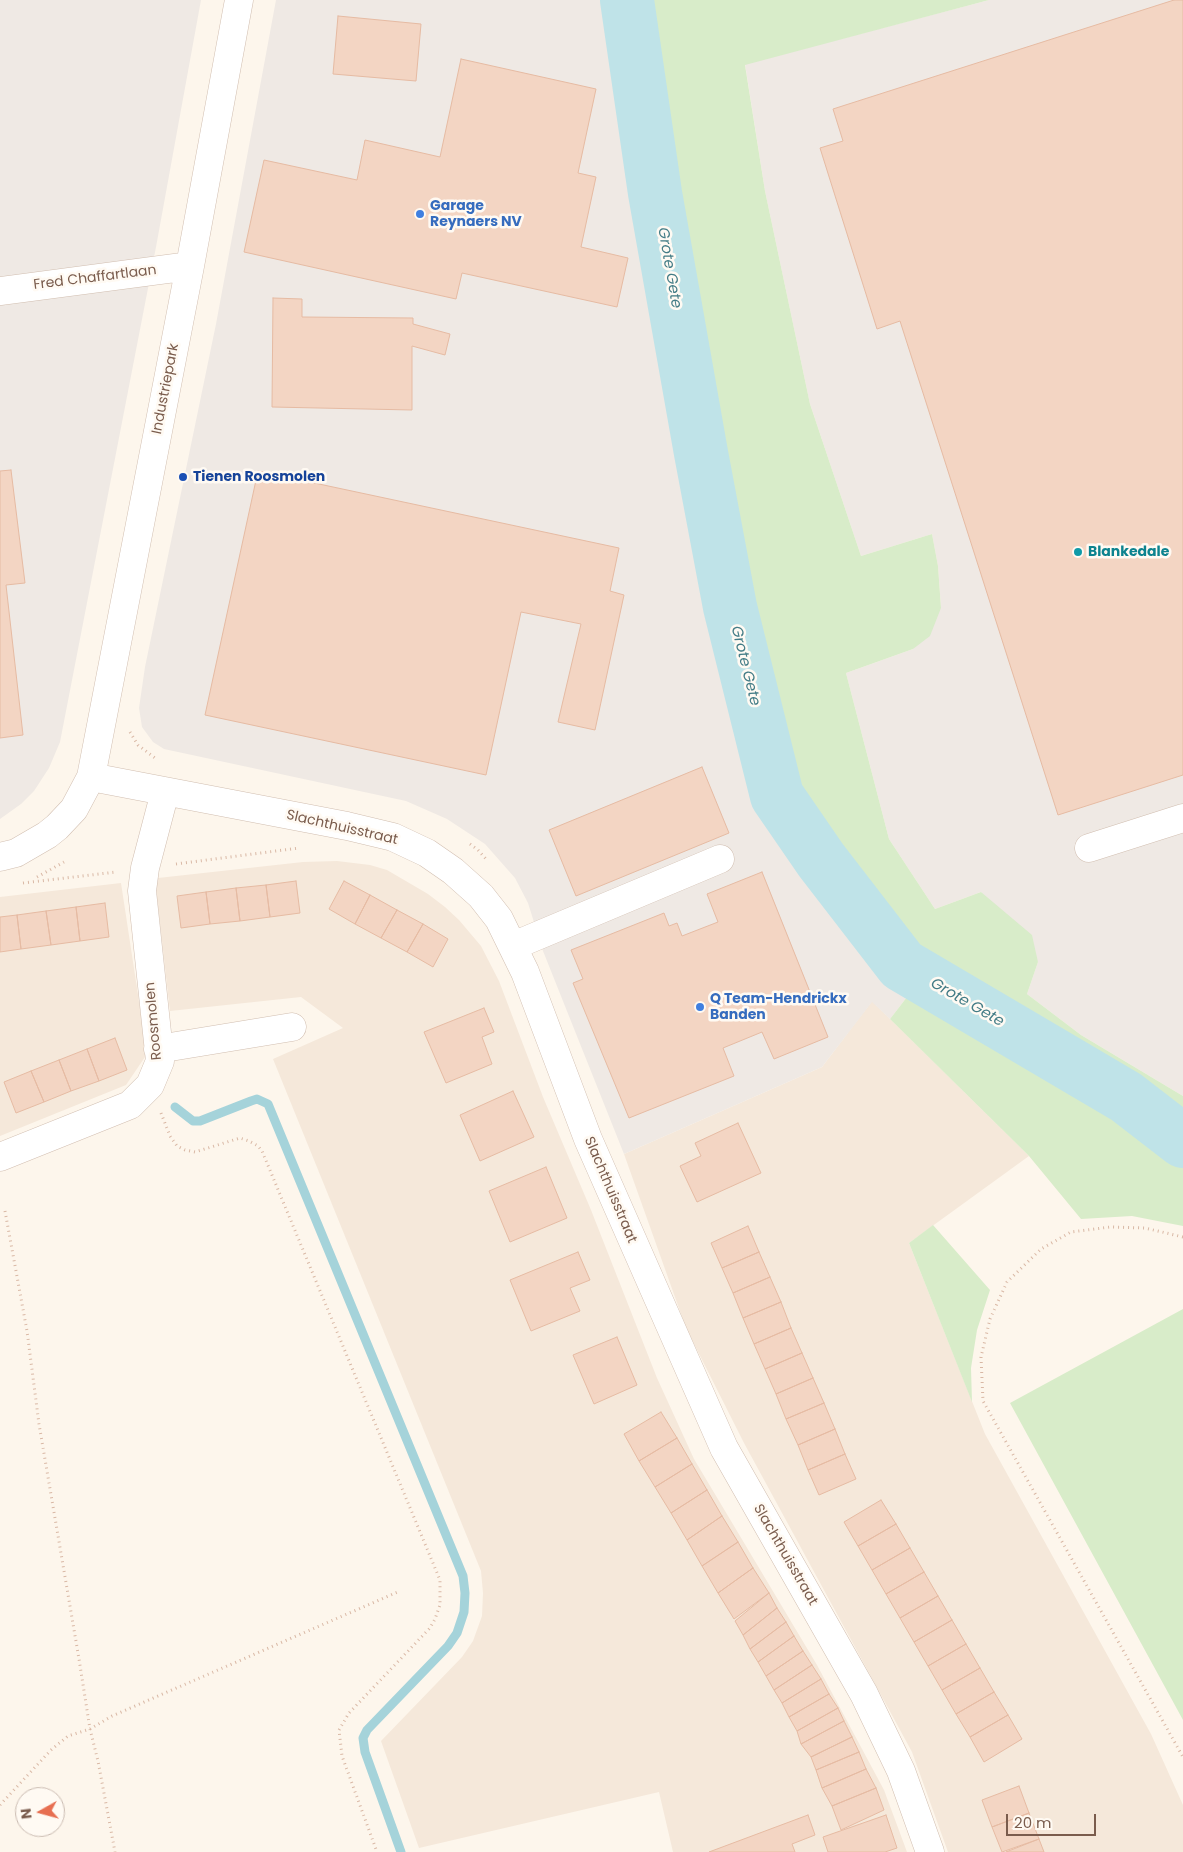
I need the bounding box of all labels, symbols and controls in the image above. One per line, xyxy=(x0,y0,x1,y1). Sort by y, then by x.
place label: Garage Reynaers NV xyxy=(430,198,522,230)
marker: Garage Reynaers NV xyxy=(414,208,426,220)
water label: Grote Gete xyxy=(653,226,685,310)
street label: Fred Chaffartlaan xyxy=(33,262,157,294)
street label: Industriepark xyxy=(149,342,183,436)
place label: Tienen Roosmolen xyxy=(193,469,325,485)
marker: Tienen Roosmolen xyxy=(177,471,189,483)
place label: Blankedale xyxy=(1088,544,1169,560)
marker: Blankedale xyxy=(1072,546,1084,558)
water label: Grote Gete xyxy=(726,624,764,708)
street label: Slachthuisstraat xyxy=(285,807,399,849)
water label: Grote Gete xyxy=(927,975,1007,1031)
street label: Roosmolen xyxy=(142,981,166,1061)
place label: Q Team-Hendrickx Banden xyxy=(710,991,847,1024)
marker: Q Team-Hendrickx Banden xyxy=(694,1001,706,1013)
street label: Slachthuisstraat xyxy=(580,1134,640,1246)
street label: Slachthuisstraat xyxy=(749,1501,821,1609)
north arrow xyxy=(15,1787,65,1837)
scale bar xyxy=(1008,1804,1098,1836)
text: N xyxy=(16,1807,37,1820)
text: 20 m xyxy=(1014,1812,1052,1833)

